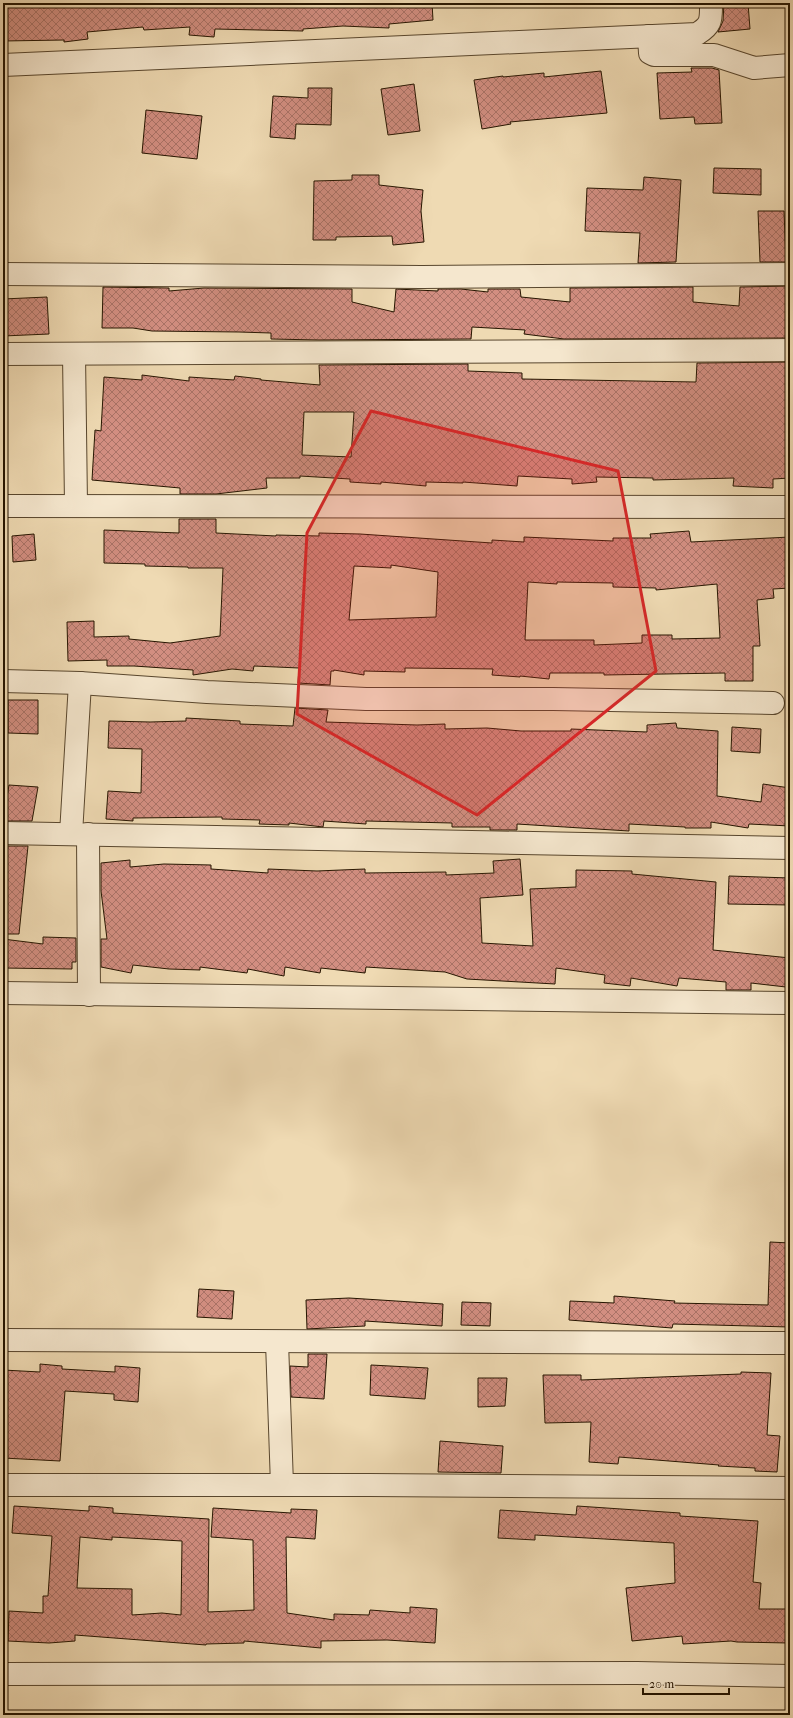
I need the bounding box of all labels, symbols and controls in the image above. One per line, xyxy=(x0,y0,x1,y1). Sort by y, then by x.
scale bar xyxy=(643,1670,729,1696)
text: 20 m xyxy=(649,1677,674,1691)

